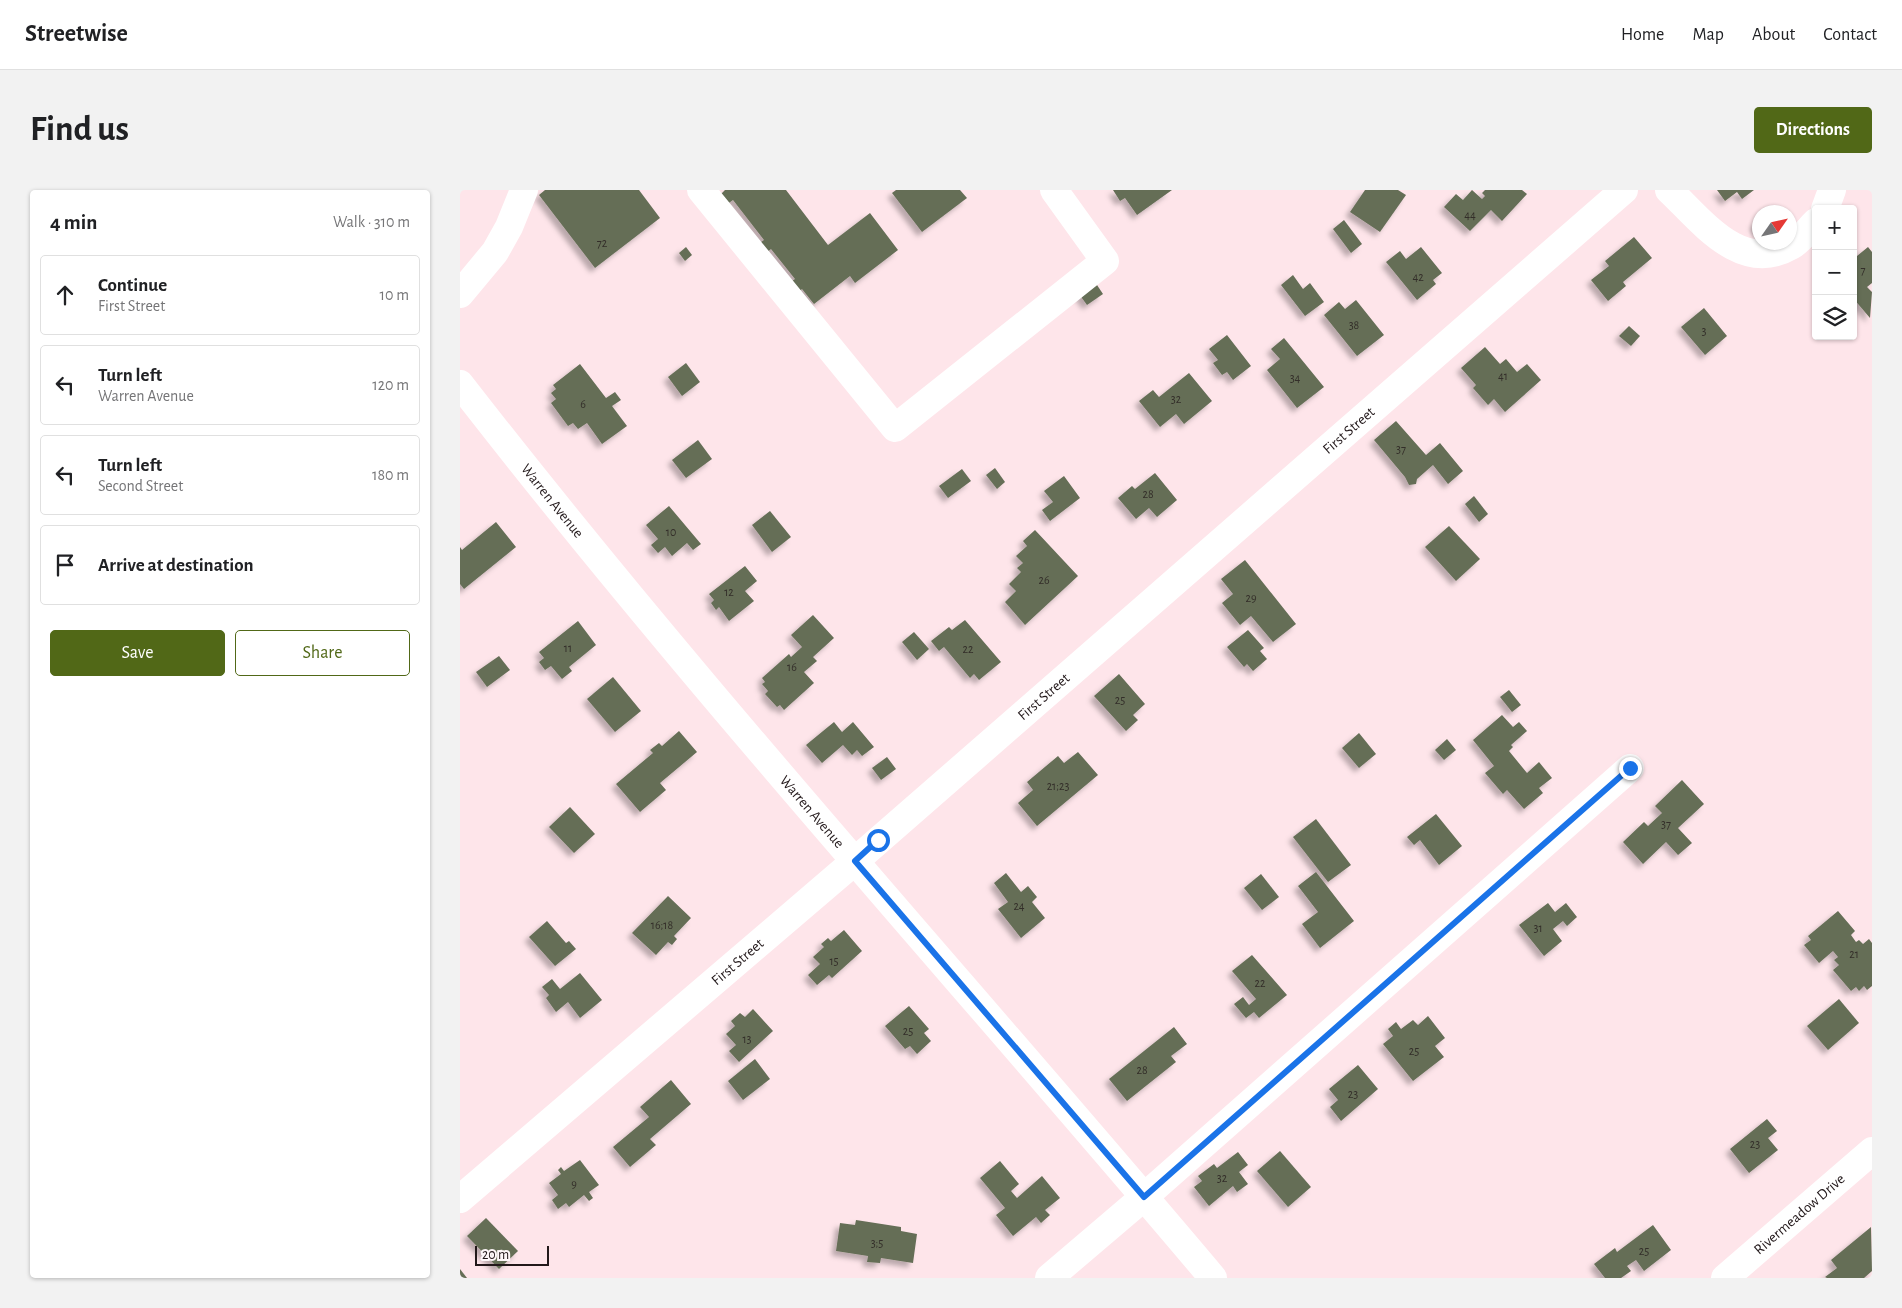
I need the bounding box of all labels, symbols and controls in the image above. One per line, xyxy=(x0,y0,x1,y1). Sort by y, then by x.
text: Streetwise xyxy=(25,22,128,46)
text: Home xyxy=(1621,26,1664,44)
text: Map xyxy=(1692,26,1724,44)
text: About xyxy=(1752,26,1795,44)
text: Contact xyxy=(1823,26,1877,44)
button: Directions xyxy=(1754,107,1872,153)
text: Find us xyxy=(30,112,129,147)
north arrow xyxy=(1752,205,1797,250)
map controls xyxy=(1812,205,1857,340)
button: + xyxy=(1812,205,1857,250)
house number: 44 xyxy=(1464,209,1476,221)
text: 4 min xyxy=(50,212,97,233)
text: Walk · 310 m xyxy=(333,214,410,230)
house number: 72 xyxy=(597,237,608,249)
button: − xyxy=(1812,250,1857,295)
house number: 7 xyxy=(1860,264,1866,276)
house number: 42 xyxy=(1412,271,1424,283)
text: Continue xyxy=(98,276,167,295)
icon: ahead xyxy=(51,281,79,309)
text: 10 m xyxy=(380,287,409,303)
button: layers xyxy=(1812,295,1857,340)
text: First Street xyxy=(98,298,165,314)
house number: 38 xyxy=(1349,319,1360,331)
house number: 3 xyxy=(1702,325,1707,337)
text: Turn left xyxy=(98,366,162,385)
house number: 41 xyxy=(1498,370,1508,382)
icon: left xyxy=(51,371,79,399)
house number: 34 xyxy=(1290,372,1301,384)
text: 120 m xyxy=(372,377,409,393)
text: Warren Avenue xyxy=(98,388,194,404)
house number: 32 xyxy=(1171,393,1182,405)
house number: 6 xyxy=(580,398,586,410)
street label: First Street xyxy=(1320,404,1378,457)
house number: 37 xyxy=(1396,443,1406,455)
text: Turn left xyxy=(98,456,162,475)
icon: left xyxy=(51,461,79,489)
street label: Warren Avenue xyxy=(518,461,587,541)
text: 180 m xyxy=(372,467,409,483)
text: Second Street xyxy=(98,478,183,494)
house number: 28 xyxy=(1142,488,1154,500)
house number: 10 xyxy=(666,526,676,538)
icon: arrive xyxy=(51,551,79,579)
text: Arrive at destination xyxy=(98,556,254,575)
house number: 26 xyxy=(1038,574,1050,586)
house number: 12 xyxy=(724,586,734,598)
house number: 29 xyxy=(1245,592,1257,604)
button: Save xyxy=(50,630,225,676)
button: Share xyxy=(235,630,410,676)
house number: 11 xyxy=(564,642,572,654)
house number: 22 xyxy=(963,643,974,655)
house number: 16 xyxy=(787,661,797,673)
street label: First Street xyxy=(1015,670,1072,723)
house number: 25 xyxy=(1115,694,1125,706)
route end xyxy=(1619,757,1642,780)
street label: Warren Avenue xyxy=(777,773,847,851)
house number: 21;23 xyxy=(1047,780,1069,792)
house number: 37 xyxy=(1661,818,1671,830)
route start xyxy=(867,829,890,852)
house number: 24 xyxy=(1013,900,1025,912)
house number: 16;18 xyxy=(651,919,673,931)
house number: 31 xyxy=(1533,922,1543,934)
street label: First Street xyxy=(708,935,766,988)
house number: 21 xyxy=(1849,948,1859,960)
house number: 15 xyxy=(829,955,839,967)
house number: 22 xyxy=(1255,977,1266,989)
house number: 25 xyxy=(903,1025,913,1037)
house number: 13 xyxy=(742,1033,752,1045)
house number: 25 xyxy=(1409,1045,1419,1057)
house number: 28 xyxy=(1136,1064,1148,1076)
house number: 23 xyxy=(1348,1088,1358,1100)
house number: 23 xyxy=(1750,1138,1760,1150)
street label: Rivermeadow Drive xyxy=(1751,1171,1847,1257)
house number: 32 xyxy=(1217,1172,1228,1184)
house number: 9 xyxy=(571,1178,577,1190)
house number: 3;5 xyxy=(871,1237,883,1249)
scale bar xyxy=(475,1243,549,1266)
house number: 25 xyxy=(1639,1245,1649,1257)
text: 20 m xyxy=(482,1248,509,1262)

